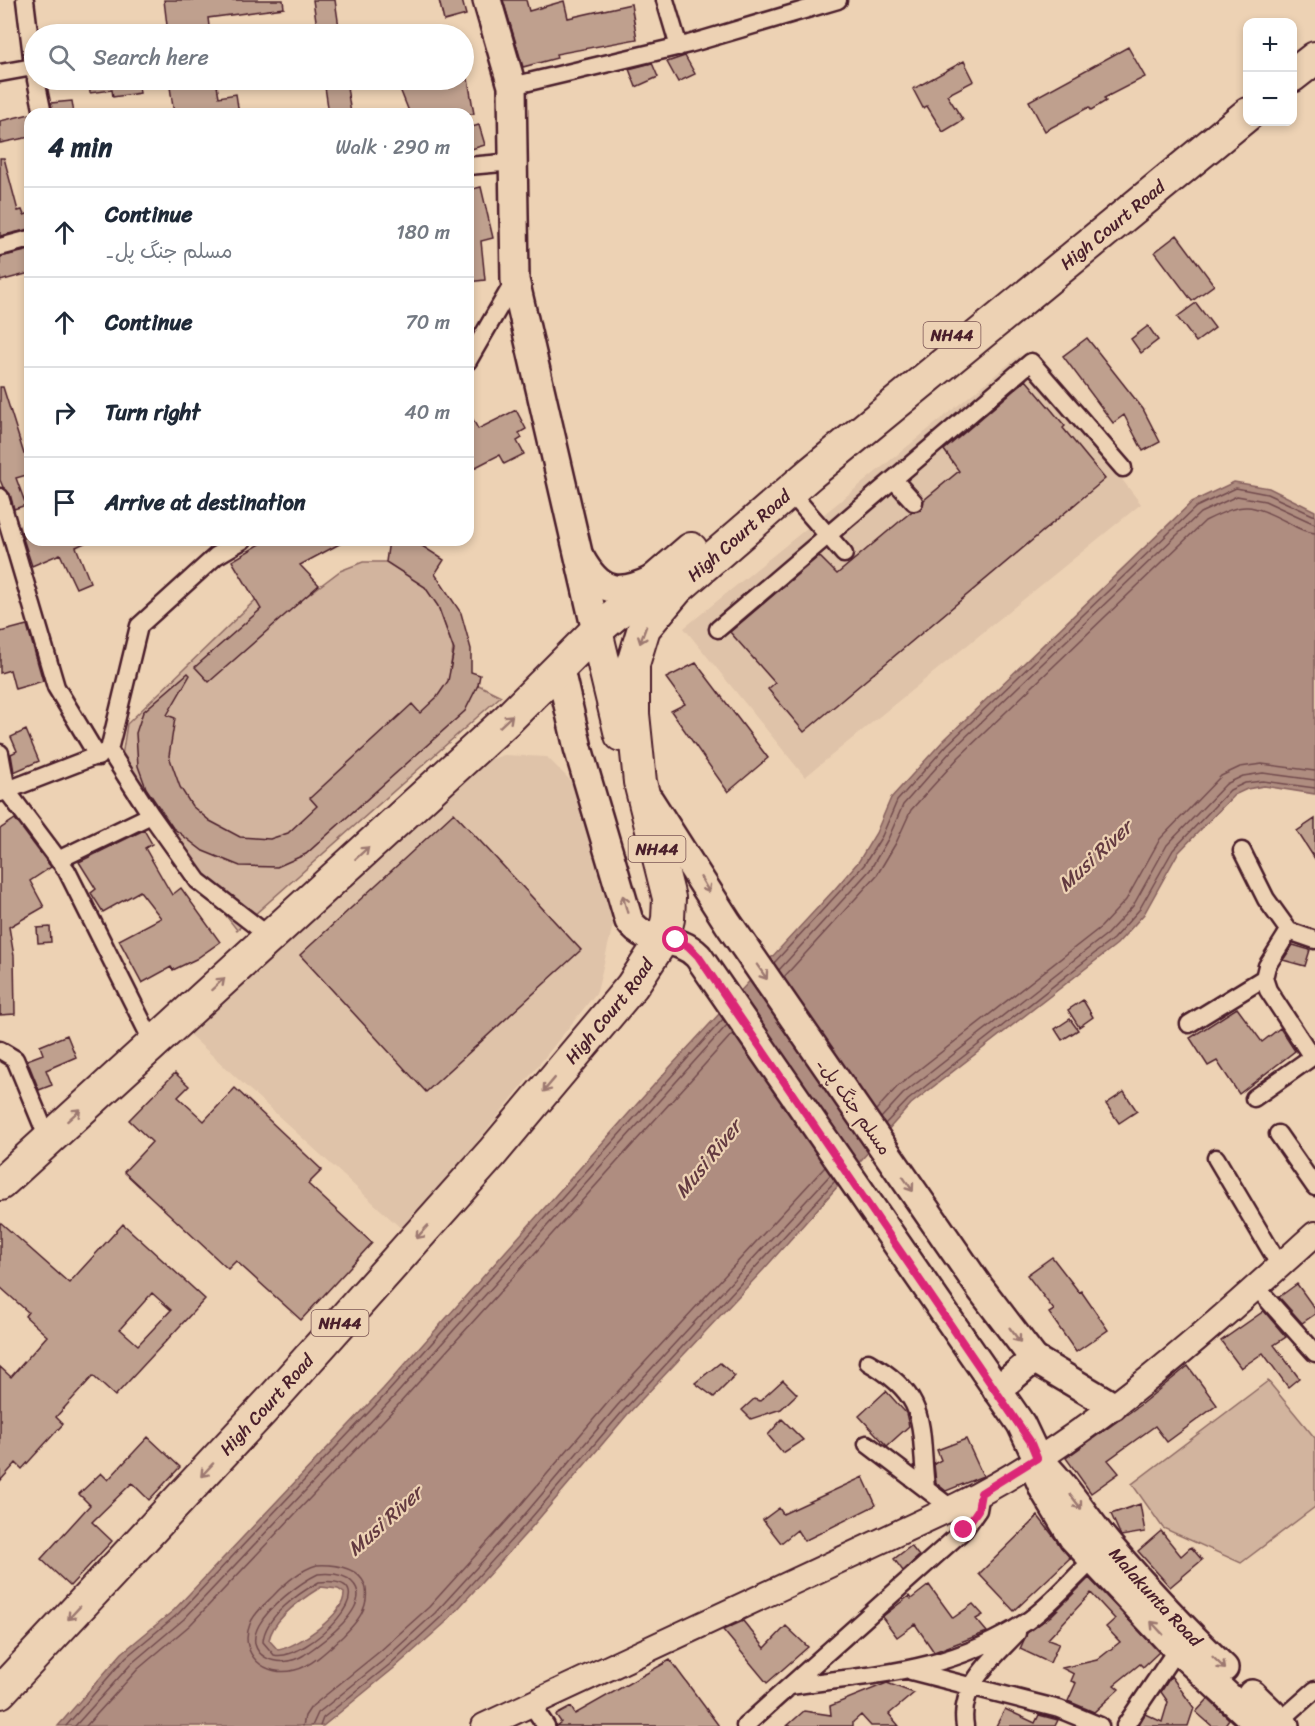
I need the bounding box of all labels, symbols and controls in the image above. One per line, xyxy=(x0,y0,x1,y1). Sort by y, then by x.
map controls xyxy=(1243,18,1297,126)
button: + xyxy=(1243,18,1297,72)
search box xyxy=(24,24,474,90)
text: Search here xyxy=(93,38,209,77)
icon: search xyxy=(45,41,78,74)
button: − xyxy=(1243,72,1297,126)
text: 4 min xyxy=(48,124,112,170)
text: Walk · 290 m xyxy=(335,130,450,165)
street label: High Court Road xyxy=(1053,171,1174,279)
text: Continue xyxy=(105,195,193,234)
text: 180 m xyxy=(396,215,450,250)
icon: ahead xyxy=(48,216,81,249)
text: مسلم جنگ پل۔ xyxy=(105,234,233,269)
text: Continue xyxy=(105,303,193,342)
text: 70 m xyxy=(405,305,450,340)
icon: ahead xyxy=(48,306,81,339)
road number: NH44 xyxy=(924,322,980,348)
text: Turn right xyxy=(105,393,200,432)
text: 40 m xyxy=(404,395,450,430)
icon: right xyxy=(48,396,81,429)
street label: High Court Road xyxy=(679,480,799,590)
text: Arrive at destination xyxy=(105,483,306,522)
icon: arrive xyxy=(48,486,81,519)
one-way arrow xyxy=(636,626,647,644)
one-way arrow xyxy=(498,714,513,728)
water label: Musi River xyxy=(1049,809,1144,900)
road number: NH44 xyxy=(628,836,686,862)
one-way arrow xyxy=(354,846,369,860)
one-way arrow xyxy=(699,876,711,893)
one-way arrow xyxy=(618,895,630,914)
route start xyxy=(662,926,688,952)
street label: High Court Road xyxy=(557,950,663,1072)
one-way arrow xyxy=(756,963,768,979)
one-way arrow xyxy=(210,977,225,991)
street label: مسلم جنگ پل۔ xyxy=(808,1050,900,1162)
one-way arrow xyxy=(543,1077,556,1093)
one-way arrow xyxy=(66,1108,81,1122)
water label: Musi River xyxy=(665,1109,753,1206)
one-way arrow xyxy=(902,1175,914,1192)
one-way arrow xyxy=(415,1224,429,1239)
road number: NH44 xyxy=(312,1310,368,1336)
one-way arrow xyxy=(1009,1326,1022,1342)
street label: High Court Road xyxy=(211,1345,323,1463)
one-way arrow xyxy=(200,1462,214,1477)
water label: Musi River xyxy=(339,1475,434,1565)
one-way arrow xyxy=(1070,1494,1082,1510)
route end xyxy=(950,1516,976,1542)
street label: Malakunta Road xyxy=(1101,1540,1211,1656)
one-way arrow xyxy=(67,1605,81,1620)
one-way arrow xyxy=(1150,1621,1164,1636)
one-way arrow xyxy=(1212,1656,1227,1671)

